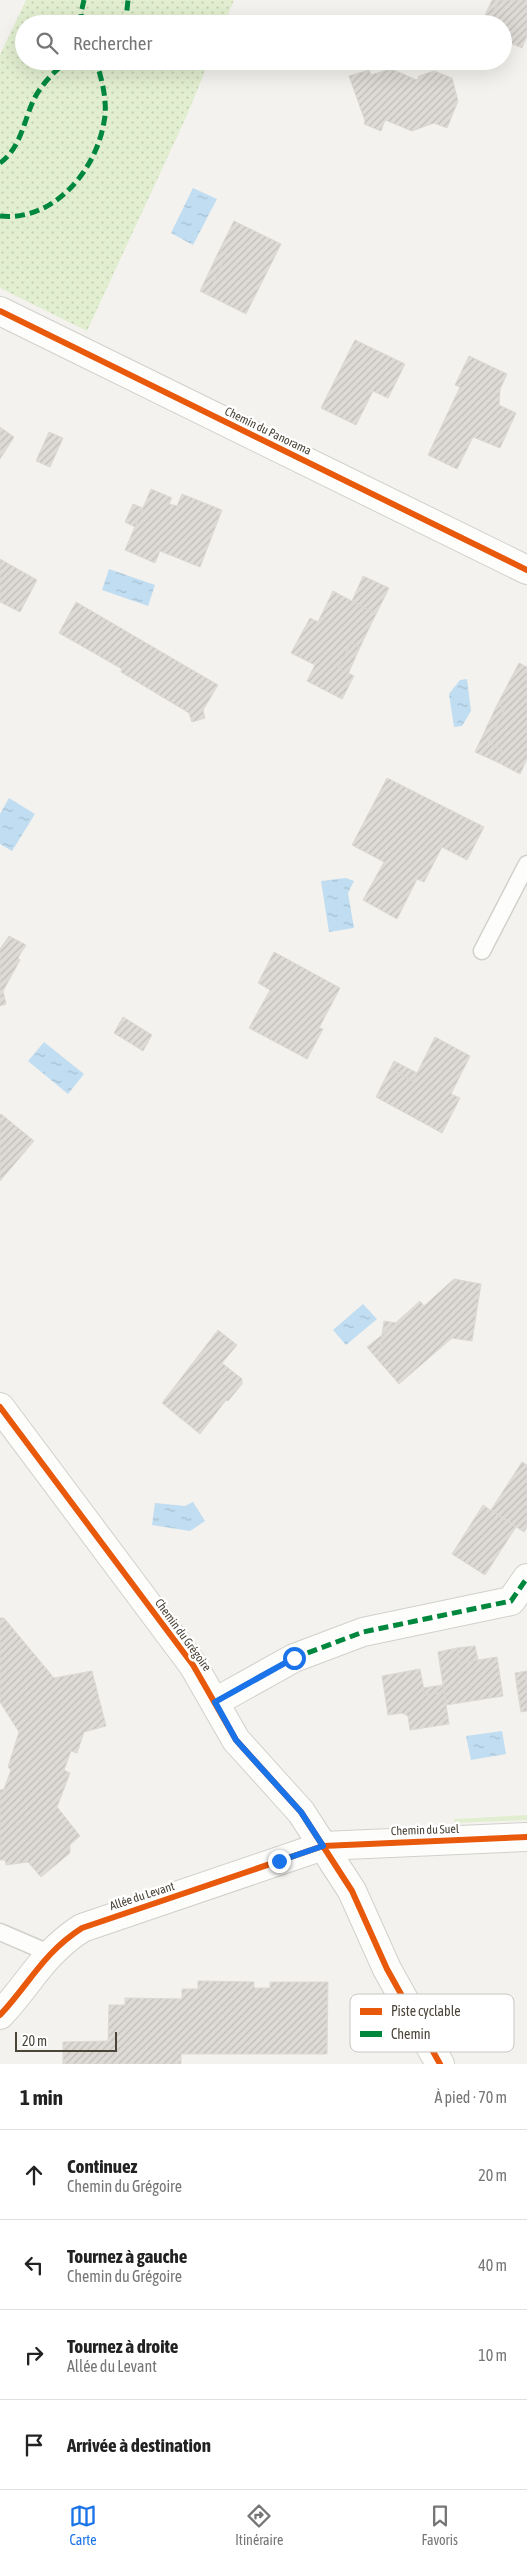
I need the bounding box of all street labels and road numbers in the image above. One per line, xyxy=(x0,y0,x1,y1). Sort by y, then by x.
street label: Chemin du Panorama xyxy=(222,404,314,458)
street label: Chemin du Grégoire xyxy=(152,1596,214,1674)
street label: Chemin du Suel xyxy=(391,1822,460,1838)
street label: Allée du Levant xyxy=(108,1879,177,1913)

